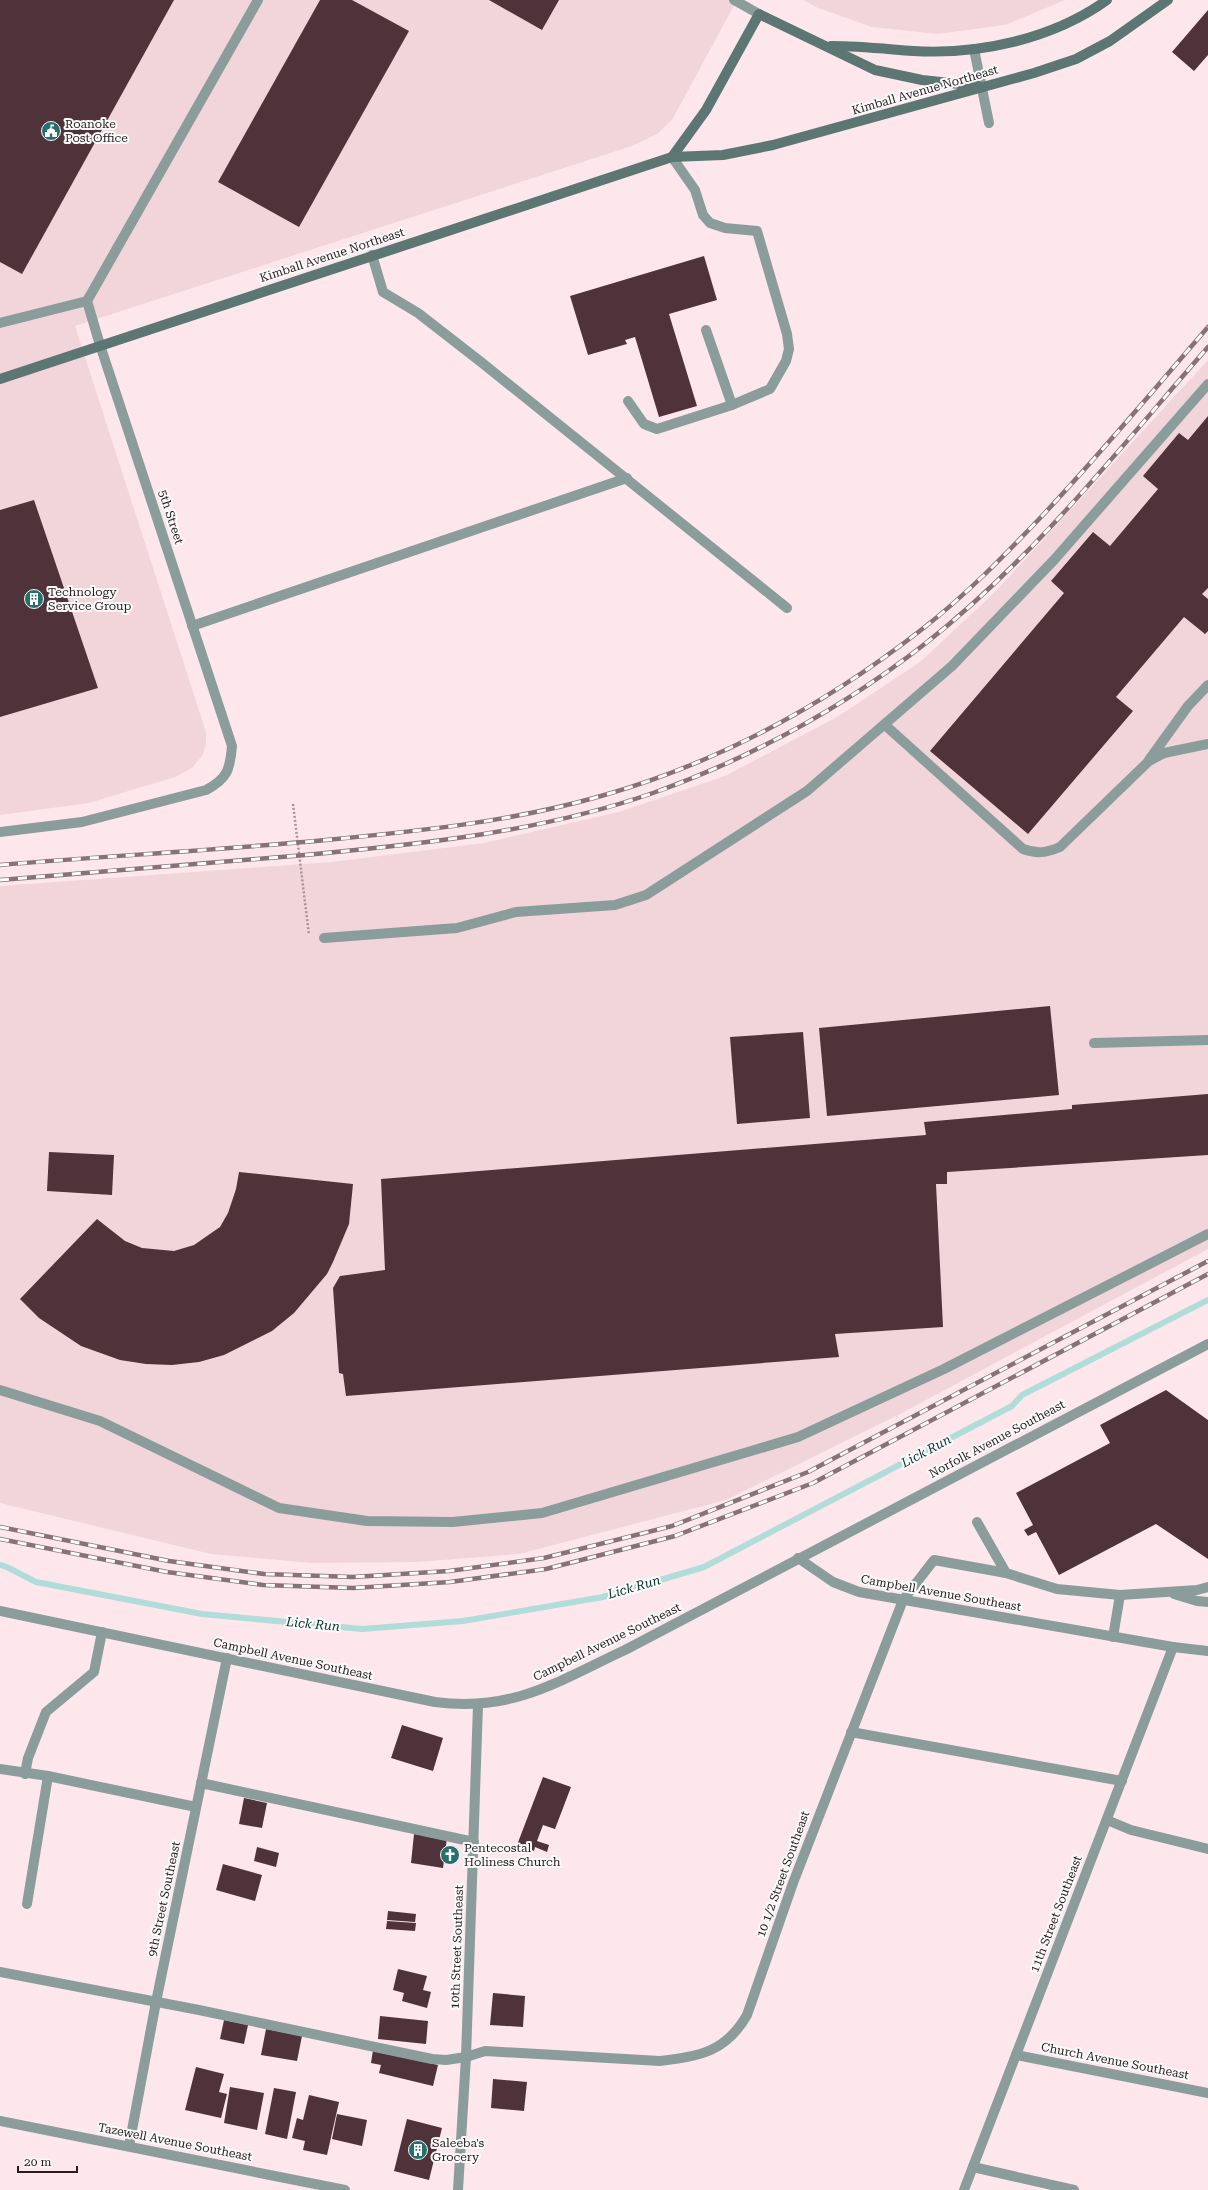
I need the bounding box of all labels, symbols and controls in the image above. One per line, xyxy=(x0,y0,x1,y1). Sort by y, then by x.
street label: Kimball Avenue Northeast xyxy=(850,62,1000,118)
place label: Roanoke Post Office xyxy=(65,117,128,145)
public building icon: Roanoke Post Office xyxy=(40,120,62,142)
street label: Kimball Avenue Northeast xyxy=(258,225,407,285)
street label: 5th Street xyxy=(156,488,187,546)
place label: Technology Service Group xyxy=(48,585,132,613)
building icon: Technology Service Group xyxy=(23,588,45,610)
street label: Norfolk Avenue Southeast xyxy=(927,1397,1068,1481)
water label: Lick Run xyxy=(898,1432,953,1471)
water label: Lick Run xyxy=(605,1572,662,1602)
street label: Campbell Avenue Southeast xyxy=(860,1572,1023,1614)
street label: Campbell Avenue Southeast xyxy=(531,1600,684,1684)
water label: Lick Run xyxy=(284,1614,341,1634)
street label: Campbell Avenue Southeast xyxy=(212,1635,374,1683)
street label: 10 1/2 Street Southeast xyxy=(754,1808,813,1939)
street label: 9th Street Southeast xyxy=(145,1840,183,1958)
place label: Pentecostal Holiness Church xyxy=(464,1841,561,1869)
church icon: Pentecostal Holiness Church xyxy=(439,1844,461,1866)
street label: 11th Street Southeast xyxy=(1027,1853,1085,1974)
street label: 10th Street Southeast xyxy=(448,1884,466,2009)
street label: Church Avenue Southeast xyxy=(1040,2040,1190,2082)
street label: Tazewell Avenue Southeast xyxy=(97,2120,254,2164)
place label: Saleeba's Grocery xyxy=(432,2136,485,2164)
building icon: Saleeba's Grocery xyxy=(407,2139,429,2161)
scale bar xyxy=(18,2148,77,2174)
text: 20 m xyxy=(24,2155,51,2169)

